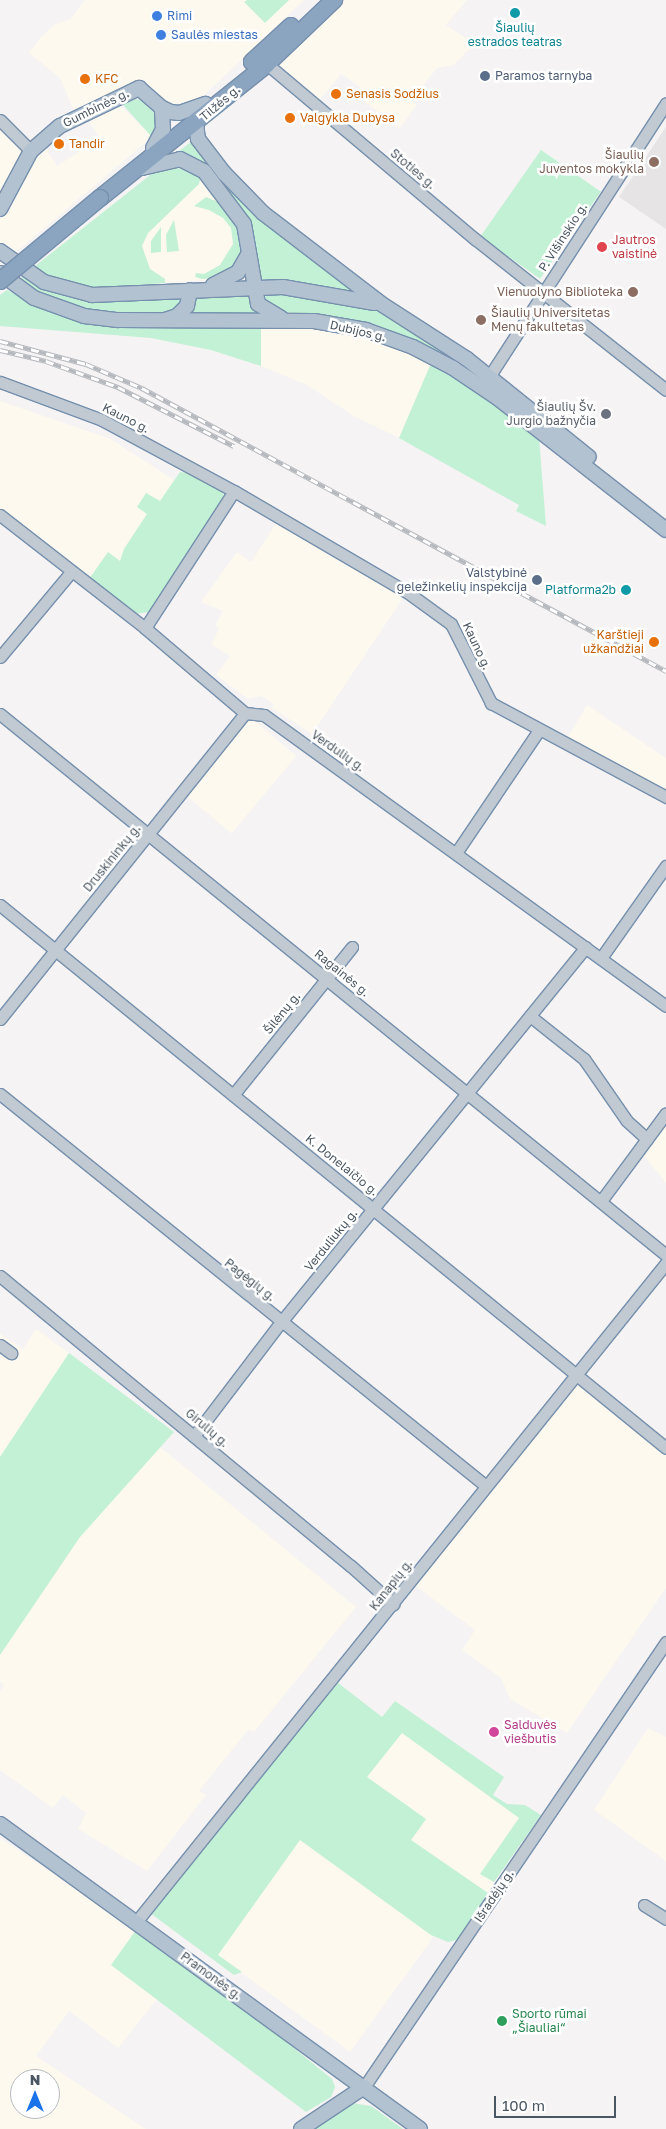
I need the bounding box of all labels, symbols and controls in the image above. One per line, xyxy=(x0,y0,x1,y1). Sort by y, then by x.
marker: Šiaulių estrados teatras xyxy=(509,7,521,19)
place label: Rimi xyxy=(167,9,192,23)
marker: Rimi xyxy=(151,10,163,22)
place label: Šiaulių estrados teatras xyxy=(468,21,562,49)
place label: Saulės miestas xyxy=(171,28,258,42)
marker: Saulės miestas xyxy=(155,29,167,41)
place label: Paramos tarnyba xyxy=(495,69,592,83)
marker: Paramos tarnyba xyxy=(479,70,491,82)
place label: KFC xyxy=(95,72,119,86)
marker: KFC xyxy=(79,73,91,85)
street label: Tilžės g. xyxy=(197,82,243,124)
street label: Gumbinės g. xyxy=(61,86,131,130)
place label: Senasis Sodžius xyxy=(346,87,439,101)
marker: Senasis Sodžius xyxy=(330,88,342,100)
place label: Valgykla Dubysa xyxy=(300,111,395,125)
marker: Valgykla Dubysa xyxy=(284,112,296,124)
place label: Tandir xyxy=(69,137,105,151)
marker: Tandir xyxy=(53,138,65,150)
street label: Stoties g. xyxy=(387,146,439,192)
place label: Šiaulių Juventos mokykla xyxy=(539,148,644,176)
marker: Šiaulių Juventos mokykla xyxy=(648,156,660,168)
street label: P. Višinskio g. xyxy=(536,200,590,274)
place label: Jautros vaistinė xyxy=(612,233,657,261)
marker: Jautros vaistinė xyxy=(596,241,608,253)
place label: Vienuolyno Biblioteka xyxy=(497,285,623,299)
marker: Vienuolyno Biblioteka xyxy=(627,286,639,298)
place label: Šiaulių Universitetas Menų fakultetas xyxy=(491,306,610,334)
marker: Šiaulių Universitetas Menų fakultetas xyxy=(475,314,487,326)
street label: Dubijos g. xyxy=(329,318,387,344)
street label: Kauno g. xyxy=(100,400,152,436)
place label: Šiaulių Šv. Jurgio bažnyčia xyxy=(506,400,596,428)
marker: Šiaulių Šv. Jurgio bažnyčia xyxy=(600,408,612,420)
place label: Valstybinė geležinkelių inspekcija xyxy=(397,566,527,594)
marker: Valstybinė geležinkelių inspekcija xyxy=(531,574,543,586)
place label: Platforma2b xyxy=(545,583,616,597)
marker: Platforma2b xyxy=(620,584,632,596)
street label: Kauno g. xyxy=(460,620,494,672)
place label: Karštieji užkandžiai xyxy=(583,628,644,656)
marker: Karštieji užkandžiai xyxy=(648,636,660,648)
street label: Verdulių g. xyxy=(309,727,367,775)
street label: Druskininkų g. xyxy=(80,821,144,895)
street label: Ragainės g. xyxy=(311,946,373,1000)
street label: Šilėnų g. xyxy=(261,989,303,1037)
street label: K. Donelaičio g. xyxy=(303,1131,381,1199)
street label: Verduliukų g. xyxy=(302,1206,360,1274)
street label: Pagėgių g. xyxy=(222,1256,278,1304)
street label: Girulių g. xyxy=(182,1406,232,1450)
street label: Kanapių g. xyxy=(367,1557,415,1613)
place label: Salduvės viešbutis xyxy=(504,1718,557,1746)
marker: Salduvės viešbutis xyxy=(488,1726,500,1738)
street label: Išradėjų g. xyxy=(471,1867,517,1925)
street label: Pramonės g. xyxy=(178,1949,244,2003)
place label: Sporto rūmai „Šiauliai“ xyxy=(512,2007,587,2035)
marker: Sporto rūmai „Šiauliai“ xyxy=(496,2015,508,2027)
north arrow xyxy=(10,2069,60,2119)
text: N xyxy=(30,2071,40,2088)
scale bar xyxy=(496,2086,618,2118)
text: 100 m xyxy=(502,2096,545,2114)

